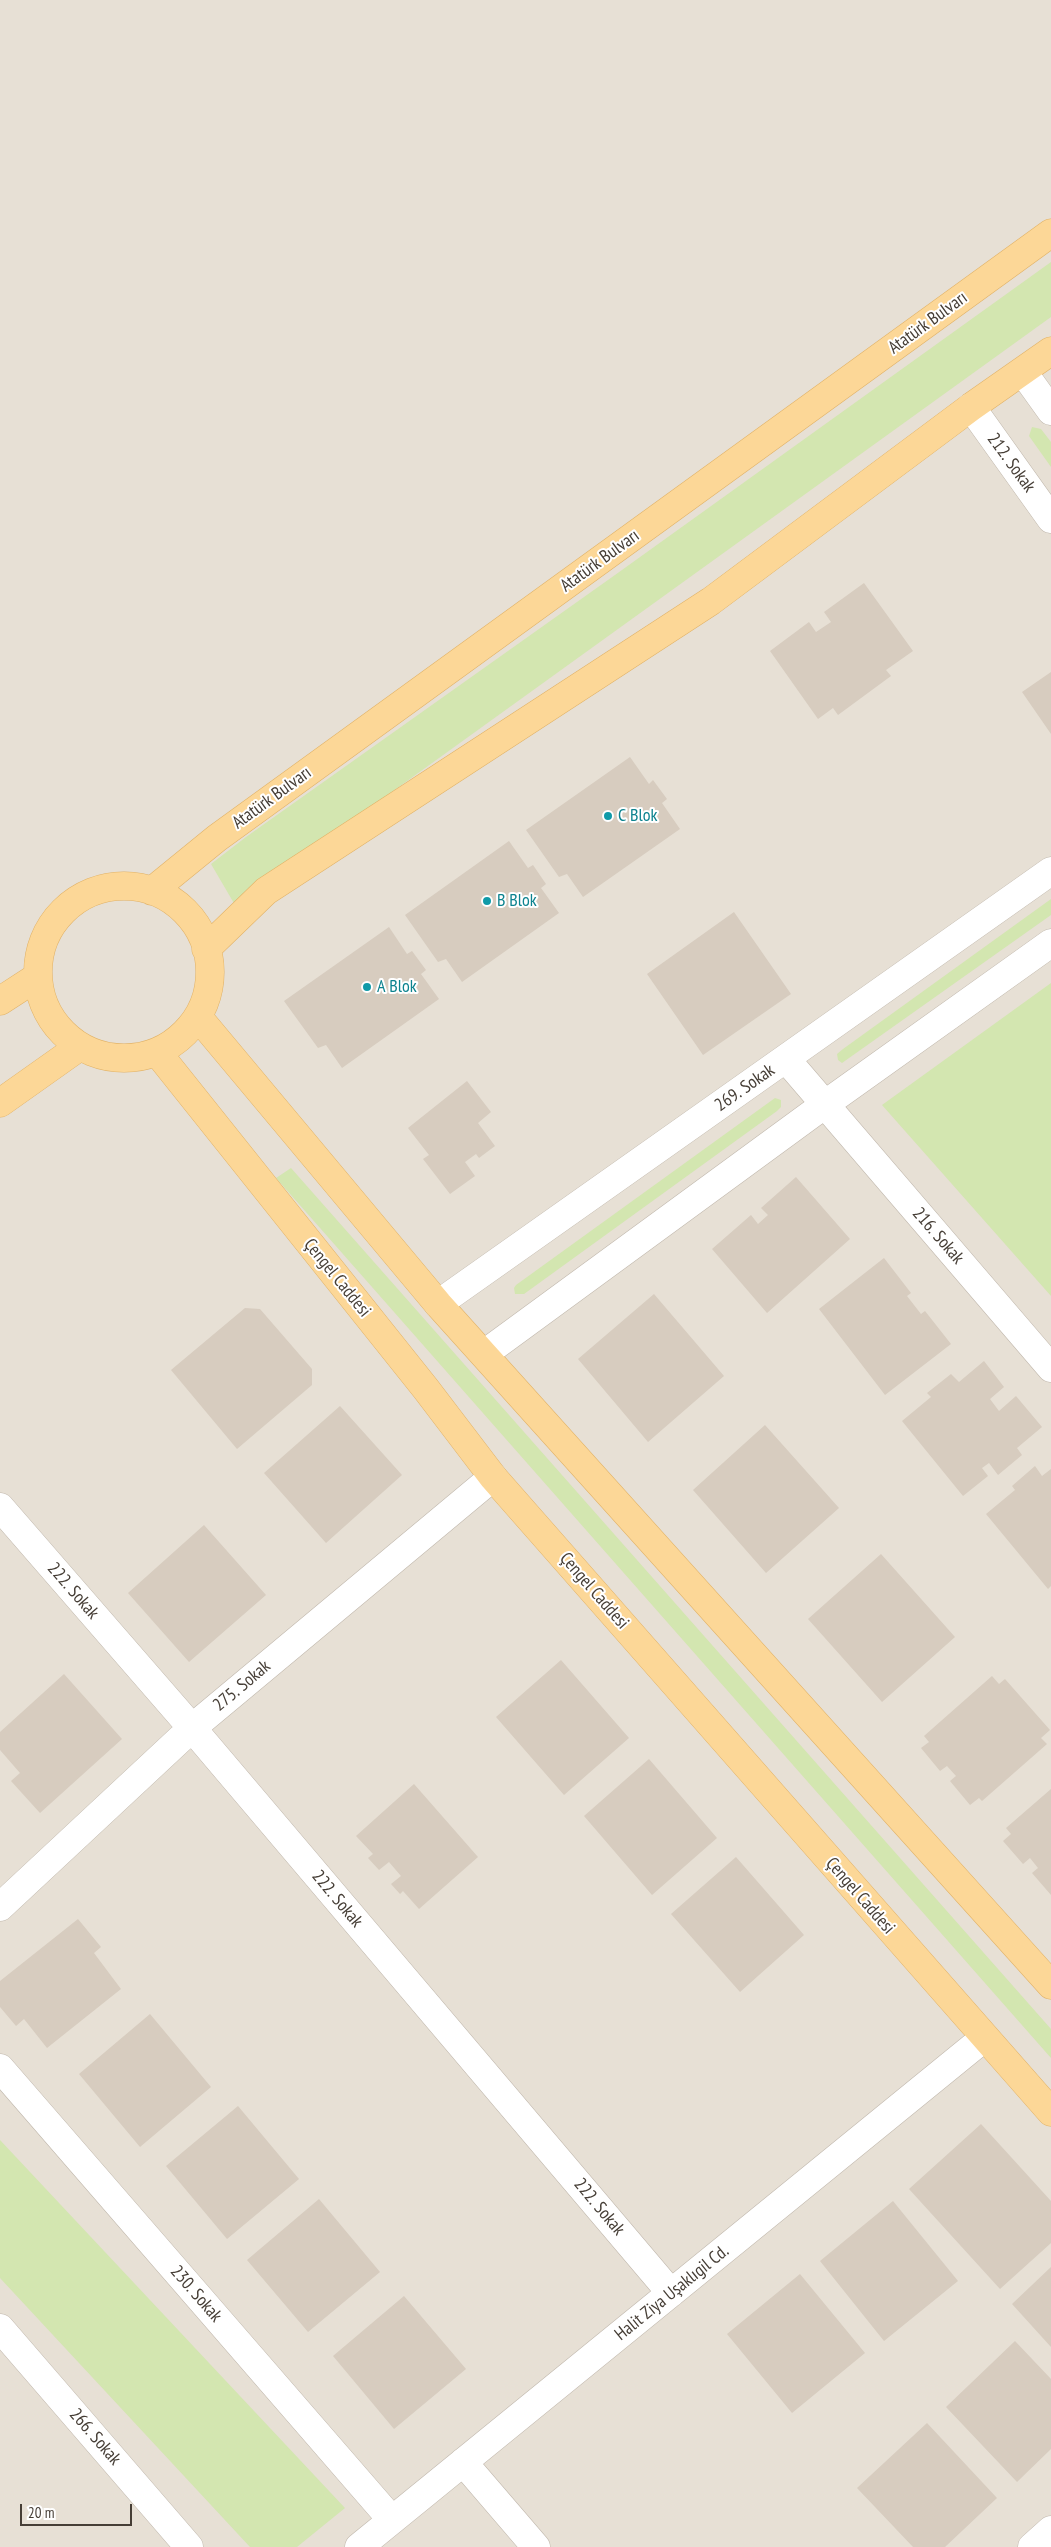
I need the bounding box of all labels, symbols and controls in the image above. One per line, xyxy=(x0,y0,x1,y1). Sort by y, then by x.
street label: Atatürk Bulvarı xyxy=(884,287,972,359)
street label: 212. Sokak xyxy=(982,429,1040,497)
street label: Atatürk Bulvarı xyxy=(556,525,644,597)
street label: Atatürk Bulvarı xyxy=(228,762,316,834)
place label: C Blok xyxy=(618,805,657,827)
marker: C Blok xyxy=(602,810,614,822)
place label: B Blok xyxy=(497,890,537,912)
marker: B Blok xyxy=(481,895,493,907)
place label: A Blok xyxy=(377,976,417,998)
marker: A Blok xyxy=(361,981,373,993)
street label: 269. Sokak xyxy=(711,1060,779,1116)
street label: 216. Sokak xyxy=(908,1203,968,1269)
street label: Çengel Caddesi xyxy=(299,1234,375,1322)
street label: Çengel Caddesi xyxy=(555,1548,633,1634)
street label: 222. Sokak xyxy=(43,1558,103,1624)
street label: 275. Sokak xyxy=(209,1656,275,1716)
street label: Çengel Caddesi xyxy=(821,1853,899,1939)
street label: 222. Sokak xyxy=(307,1866,367,1932)
street label: 222. Sokak xyxy=(569,2174,629,2240)
street label: Halit Ziya Uşaklıgil Cd. xyxy=(611,2241,733,2345)
street label: 230. Sokak xyxy=(166,2261,226,2327)
street label: 266. Sokak xyxy=(65,2404,125,2470)
scale bar xyxy=(22,2494,135,2526)
text: 20 m xyxy=(28,2503,54,2522)

